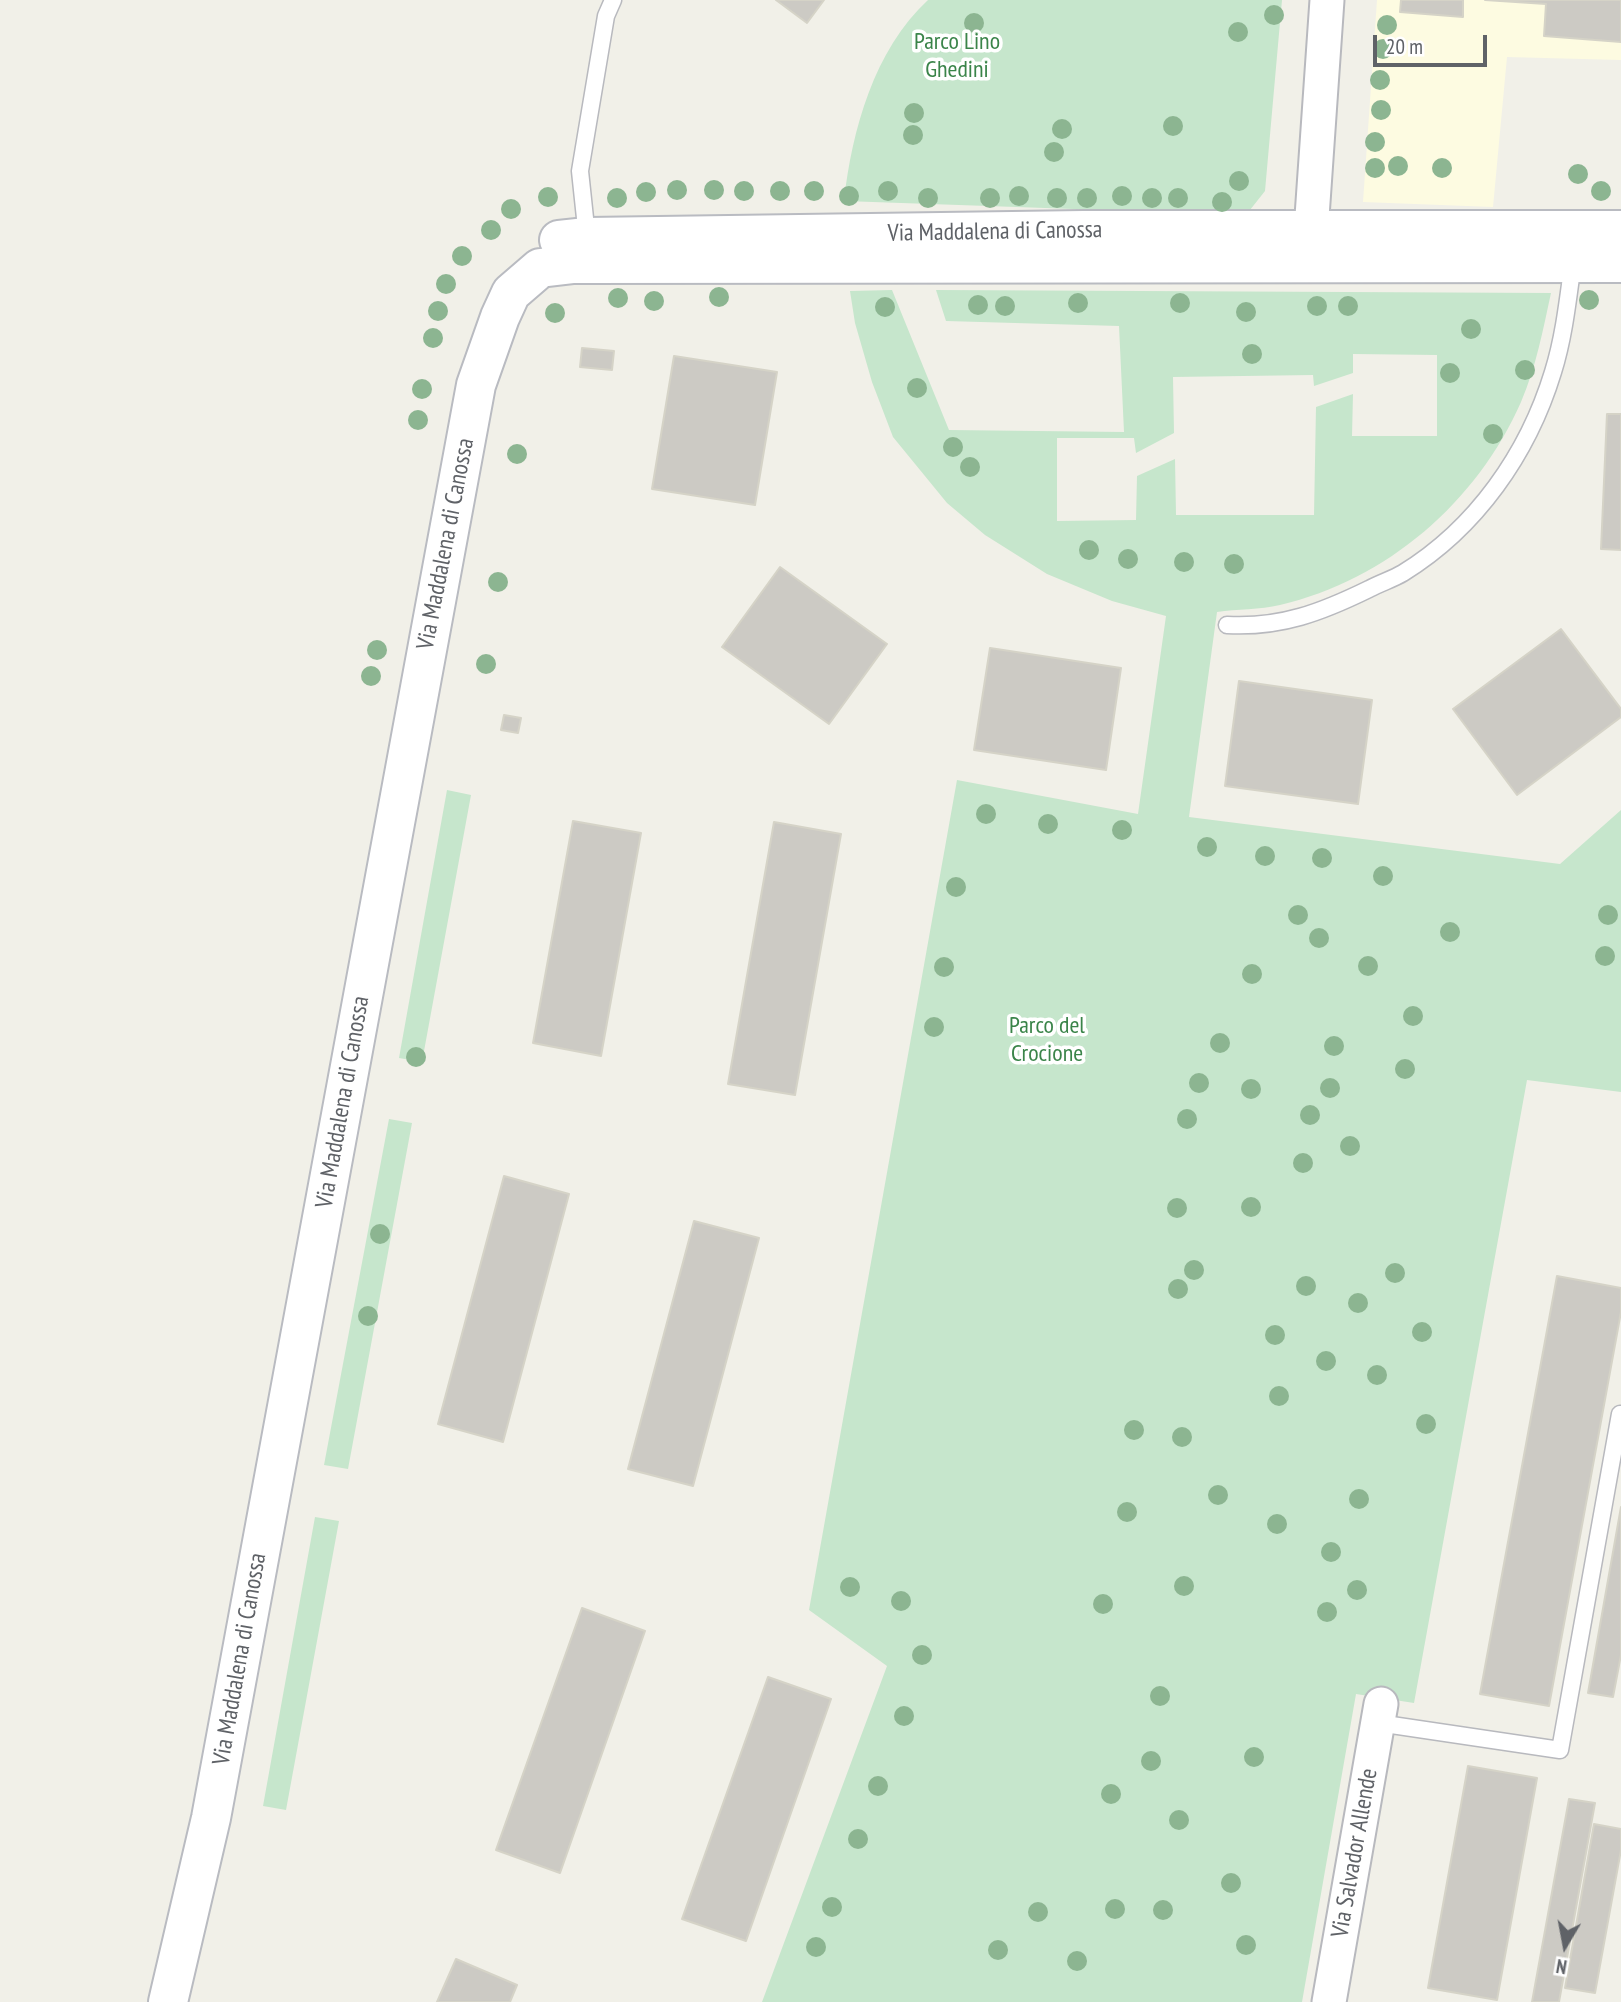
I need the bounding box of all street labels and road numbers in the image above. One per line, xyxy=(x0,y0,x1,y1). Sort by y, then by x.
street label: Via Maddalena di Canossa xyxy=(887,216,1103,248)
street label: Via Maddalena di Canossa xyxy=(411,436,481,652)
street label: Via Maddalena di Canossa xyxy=(310,994,376,1210)
street label: Via Maddalena di Canossa xyxy=(207,1551,273,1767)
street label: Via Salvador Allende xyxy=(1326,1766,1384,1940)

